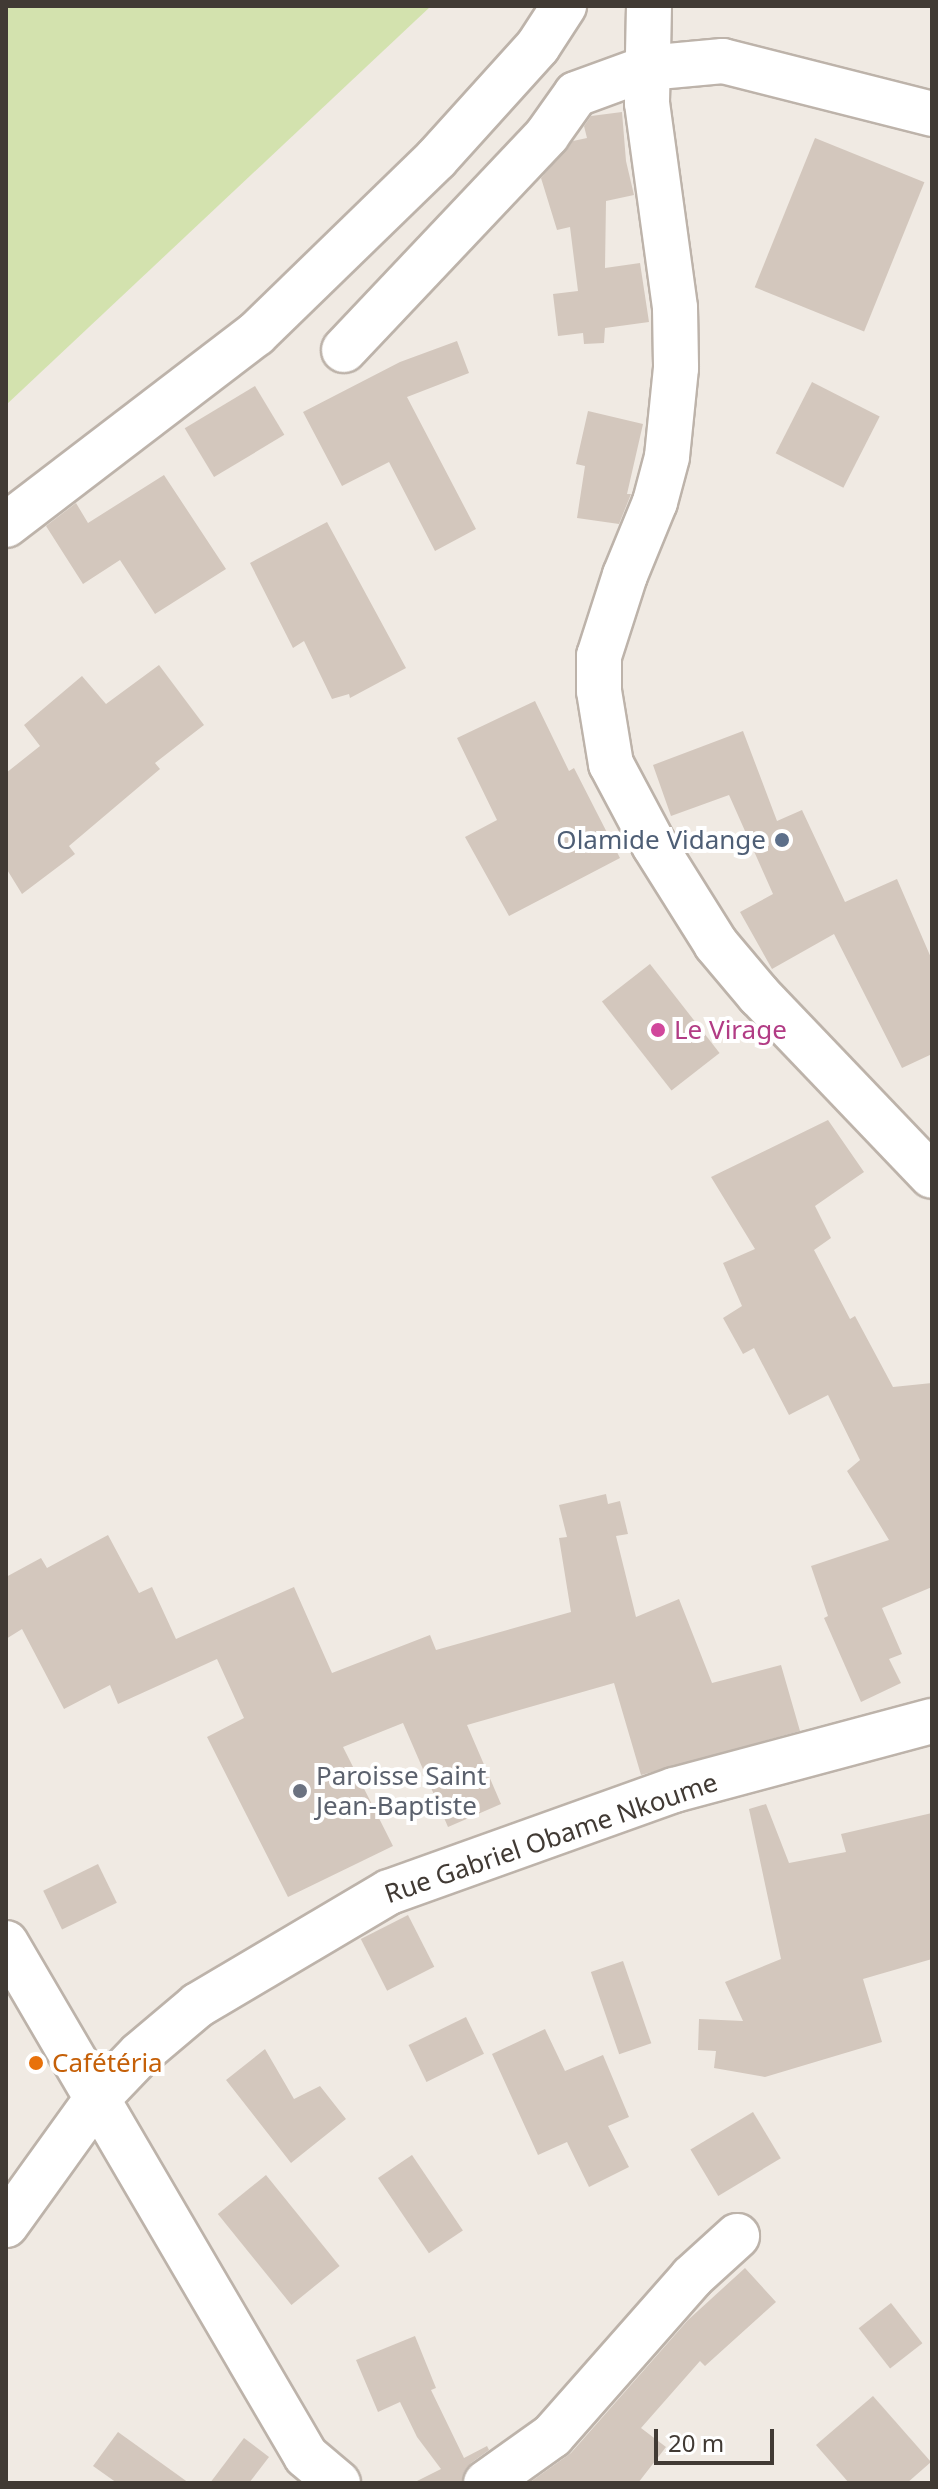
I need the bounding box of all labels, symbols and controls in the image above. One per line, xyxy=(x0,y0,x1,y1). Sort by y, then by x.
place label: Olamide Vidange xyxy=(556,824,766,856)
marker: Olamide Vidange xyxy=(773,831,791,849)
place label: Le Virage xyxy=(674,1014,787,1046)
marker: Le Virage xyxy=(649,1021,667,1039)
place label: Paroisse Saint Jean-Baptiste xyxy=(316,1760,486,1822)
street label: Rue Gabriel Obame Nkoume xyxy=(381,1766,721,1910)
marker: Paroisse Saint Jean-Baptiste xyxy=(291,1782,309,1800)
place label: Cafétéria xyxy=(52,2047,163,2079)
marker: Cafétéria xyxy=(27,2054,45,2072)
scale bar xyxy=(658,2413,778,2463)
text: 20 m xyxy=(668,2426,724,2459)

